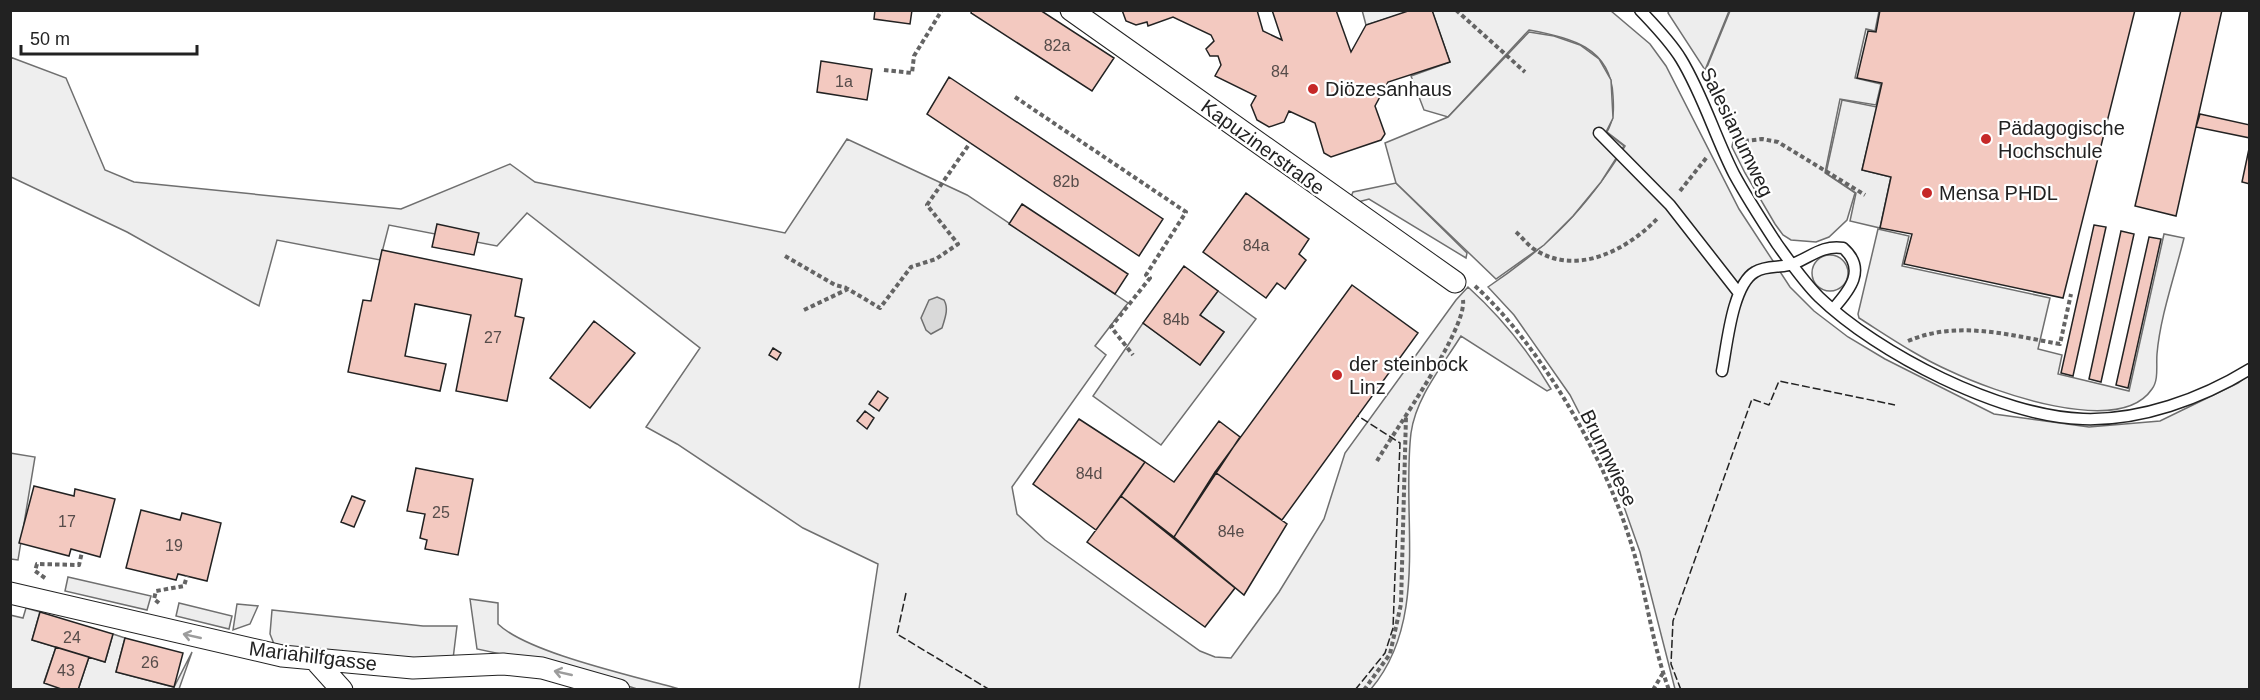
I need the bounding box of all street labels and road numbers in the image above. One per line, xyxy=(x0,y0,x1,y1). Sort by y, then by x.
street label: Salesianumweg xyxy=(1696,64,1778,200)
street label: Kapuzinerstraße xyxy=(1197,95,1329,199)
street label: Brunnwiese xyxy=(1576,406,1642,510)
street label: Mariahilfgasse xyxy=(248,637,378,675)

